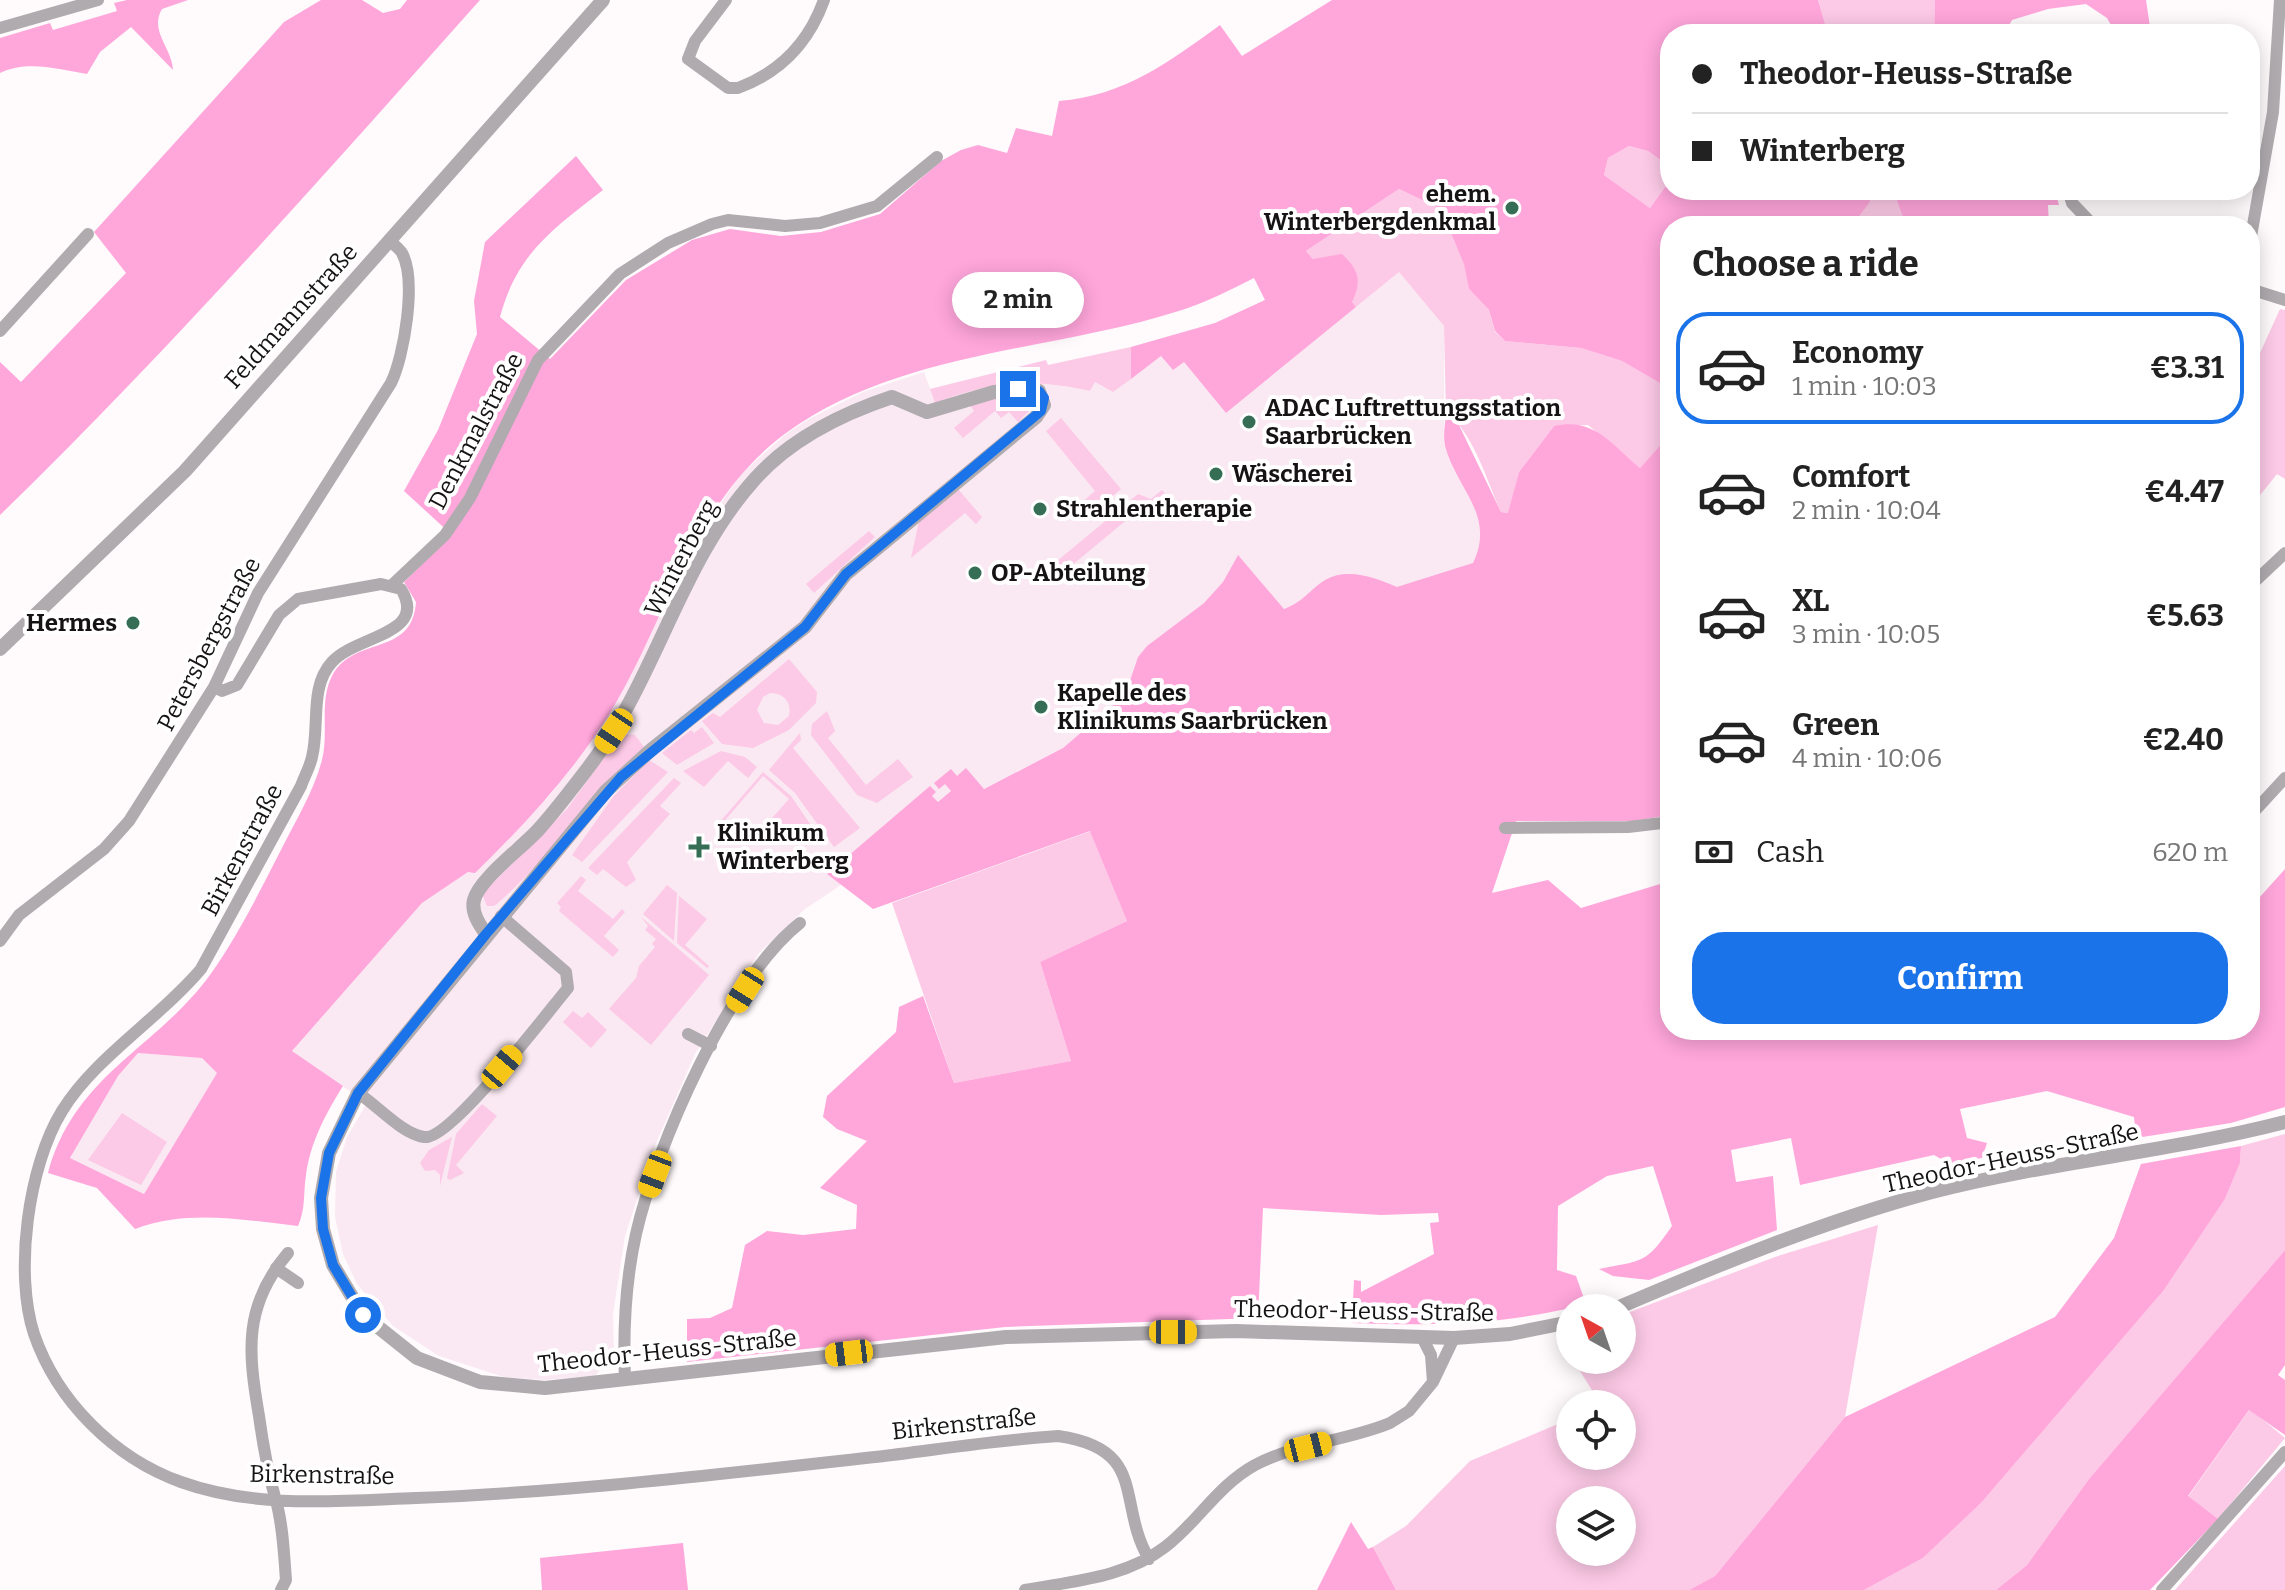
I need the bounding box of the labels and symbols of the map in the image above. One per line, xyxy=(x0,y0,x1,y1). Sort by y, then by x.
place label: ehem. Winterbergdenkmal xyxy=(1264,180,1497,236)
marker: ehem. Winterbergdenkmal xyxy=(1503,199,1521,217)
street label: Feldmannstraße xyxy=(219,238,363,394)
callout: 2 min xyxy=(952,273,1084,329)
street label: Denkmalstraße xyxy=(423,348,529,514)
route end xyxy=(1000,371,1036,407)
place label: ADAC Luftrettungsstation Saarbrücken xyxy=(1265,394,1562,450)
marker: ADAC Luftrettungsstation Saarbrücken xyxy=(1240,413,1258,431)
place label: Wäscherei xyxy=(1232,460,1353,488)
marker: Wäscherei xyxy=(1207,465,1225,483)
street label: Winterberg xyxy=(639,495,723,621)
place label: Strahlentherapie xyxy=(1056,495,1252,523)
marker: Strahlentherapie xyxy=(1031,500,1049,518)
street label: Petersbergstraße xyxy=(152,553,266,735)
place label: OP-Abteilung xyxy=(991,559,1146,587)
marker: OP-Abteilung xyxy=(966,564,984,582)
place label: Hermes xyxy=(26,609,117,637)
marker: Hermes xyxy=(124,614,142,632)
place label: Kapelle des Klinikums Saarbrücken xyxy=(1057,679,1328,735)
marker: Kapelle des Klinikums Saarbrücken xyxy=(1032,698,1050,716)
car xyxy=(591,704,637,758)
street label: Birkenstraße xyxy=(196,779,288,921)
place label: Klinikum Winterberg xyxy=(717,819,849,875)
marker: Klinikum Winterberg xyxy=(688,836,710,858)
car xyxy=(722,963,768,1017)
car xyxy=(477,1041,527,1093)
street label: Theodor-Heuss-Straße xyxy=(1881,1117,2141,1199)
car xyxy=(635,1147,675,1201)
north arrow xyxy=(1556,1294,1636,1374)
street label: Theodor-Heuss-Straße xyxy=(1234,1295,1494,1327)
route start xyxy=(345,1297,381,1333)
car xyxy=(1149,1320,1197,1344)
street label: Theodor-Heuss-Straße xyxy=(536,1323,798,1379)
car xyxy=(824,1338,874,1368)
street label: Birkenstraße xyxy=(890,1402,1038,1446)
car xyxy=(1282,1430,1334,1464)
street label: Birkenstraße xyxy=(249,1460,395,1490)

